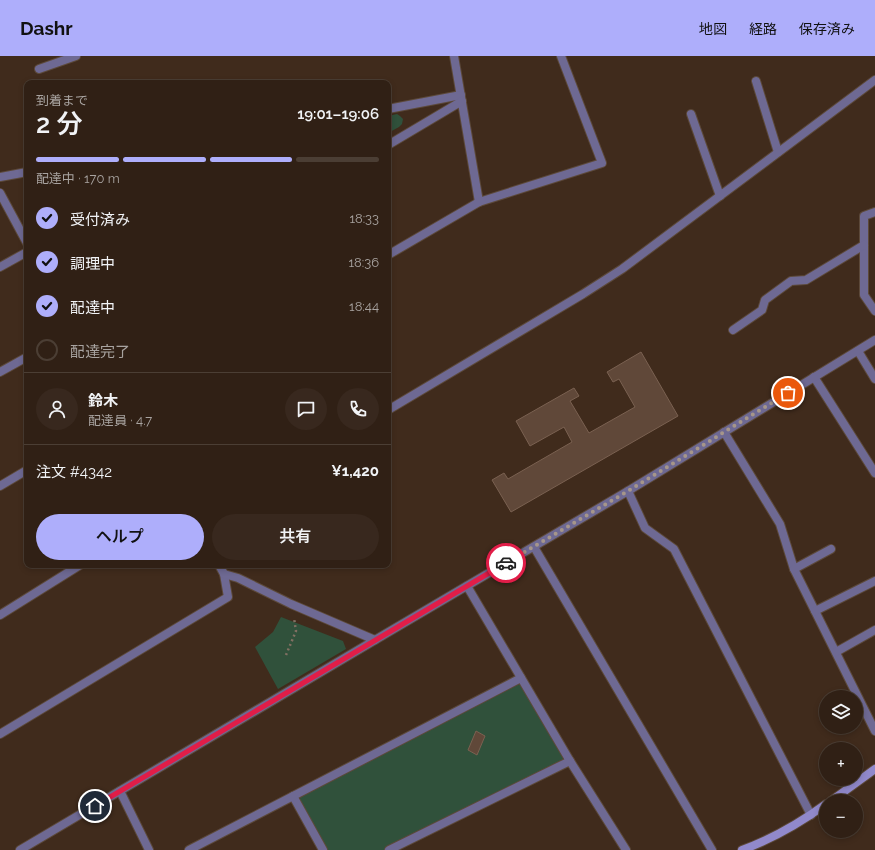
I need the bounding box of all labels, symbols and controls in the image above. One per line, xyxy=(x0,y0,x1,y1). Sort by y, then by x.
text: Dashr xyxy=(20,17,73,39)
text: 地図 xyxy=(699,21,727,37)
text: 経路 xyxy=(749,21,777,37)
text: 保存済み xyxy=(799,21,855,37)
text: 到着まで xyxy=(36,93,88,108)
text: 19:01–19:06 xyxy=(297,105,379,123)
text: 2 分 xyxy=(36,109,83,139)
text: 配達中 · 170 m xyxy=(36,171,120,186)
icon: check xyxy=(36,207,58,229)
text: 受付済み xyxy=(70,211,130,229)
text: 18:33 xyxy=(349,211,379,226)
icon: check xyxy=(36,251,58,273)
text: 調理中 xyxy=(70,255,115,273)
text: 18:36 xyxy=(349,255,379,270)
icon: check xyxy=(36,295,58,317)
text: 配達中 xyxy=(70,299,115,317)
text: 18:44 xyxy=(349,299,379,314)
text: 配達完了 xyxy=(70,343,130,361)
pin xyxy=(771,376,805,410)
icon: bag xyxy=(777,382,799,404)
button: person xyxy=(36,388,78,430)
button: chat xyxy=(285,388,327,430)
button: phone xyxy=(337,388,379,430)
text: 鈴木 xyxy=(88,392,118,410)
text: 配達員 · 4.7 xyxy=(88,413,152,428)
text: ¥1,420 xyxy=(331,462,379,480)
text: 注文 #4342 xyxy=(36,463,112,481)
button: ヘルプ xyxy=(36,514,204,560)
button: 共有 xyxy=(212,514,379,560)
courier xyxy=(486,543,526,583)
icon: car xyxy=(495,552,517,574)
map controls xyxy=(819,690,863,838)
button: layers xyxy=(819,690,863,734)
button: + xyxy=(819,742,863,786)
pin xyxy=(78,789,112,823)
button: − xyxy=(819,794,863,838)
icon: home xyxy=(84,795,106,817)

